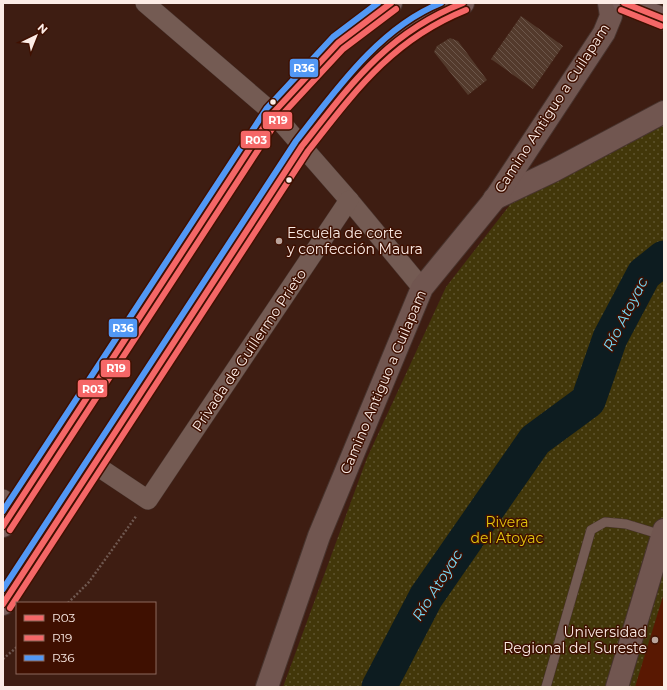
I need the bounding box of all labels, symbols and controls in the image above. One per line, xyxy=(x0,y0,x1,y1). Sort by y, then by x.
north arrow xyxy=(16,16,56,56)
street label: Camino Antiguo a Cuilapam xyxy=(490,20,614,196)
text: N xyxy=(35,21,51,37)
line badge: R36 xyxy=(289,58,319,78)
text: R36 xyxy=(293,61,315,75)
unlabelled marker xyxy=(268,97,278,107)
line badge: R19 xyxy=(262,111,293,130)
text: R19 xyxy=(268,113,288,127)
line badge: R03 xyxy=(240,130,271,149)
text: R03 xyxy=(245,133,267,147)
unlabelled marker xyxy=(284,175,294,185)
place label: Escuela de corte y confección Maura xyxy=(286,224,423,258)
marker: Escuela de corte y confección Maura xyxy=(274,236,284,246)
street label: Privada de Guillermo Prieto xyxy=(188,265,310,435)
water label: Río Atoyac xyxy=(598,273,652,354)
street label: Camino Antiguo a Cuilapam xyxy=(336,287,430,477)
line badge: R36 xyxy=(108,318,138,338)
text: R36 xyxy=(112,321,134,335)
line badge: R19 xyxy=(100,359,131,378)
text: R19 xyxy=(106,361,126,375)
line badge: R03 xyxy=(77,379,108,398)
text: R03 xyxy=(82,382,104,396)
park label: Rivera del Atoyac xyxy=(471,513,544,547)
water label: Río Atoyac xyxy=(408,545,467,624)
legend xyxy=(16,602,156,674)
text: R03 xyxy=(52,610,76,625)
place label: Universidad Regional del Sureste xyxy=(503,623,647,657)
text: R19 xyxy=(52,630,72,645)
marker: Universidad Regional del Sureste xyxy=(650,635,660,645)
text: R36 xyxy=(52,650,75,665)

